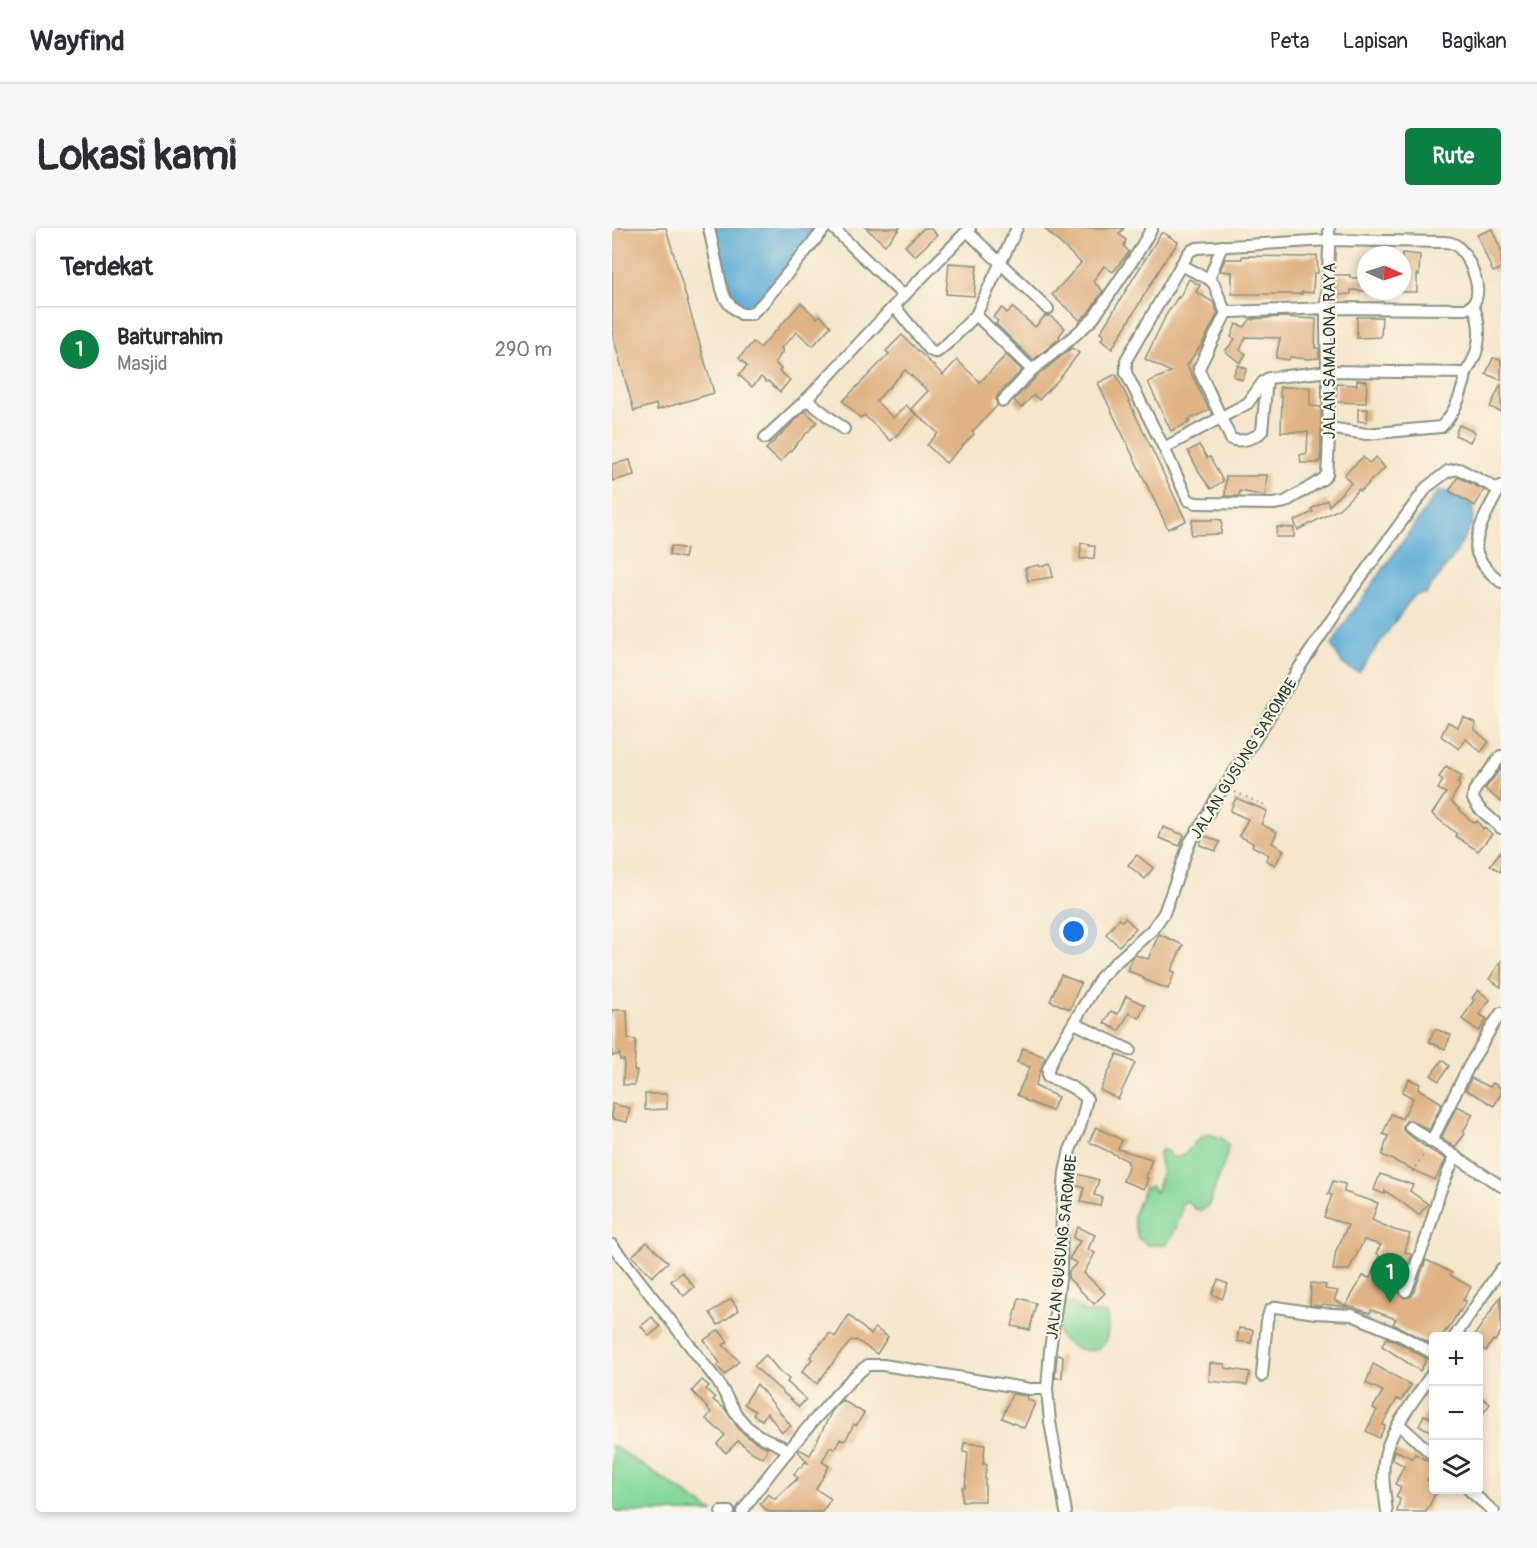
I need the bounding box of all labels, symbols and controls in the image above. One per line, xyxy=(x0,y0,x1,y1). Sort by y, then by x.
text: Wayfind xyxy=(30,24,125,59)
text: Peta xyxy=(1269,28,1310,55)
text: Lapisan xyxy=(1343,28,1408,55)
text: Bagikan xyxy=(1441,28,1507,55)
button: Rute xyxy=(1405,128,1501,185)
text: Lokasi kami xyxy=(36,130,236,182)
north arrow xyxy=(1357,246,1411,300)
text: Terdekat xyxy=(60,251,153,283)
street label: JALAN SAMALONA RAYA xyxy=(1320,263,1340,439)
text: Baiturrahim xyxy=(117,323,223,351)
text: 1 xyxy=(76,337,83,362)
text: 290 m xyxy=(495,337,552,362)
text: Masjid xyxy=(117,351,168,376)
street label: JALAN GUSUNG SAROMBE xyxy=(1186,674,1302,843)
your location xyxy=(1059,917,1088,946)
street label: JALAN GUSUNG SAROMBE xyxy=(1042,1154,1082,1341)
pin: 1 xyxy=(1370,1254,1410,1303)
map controls xyxy=(1429,1332,1483,1494)
button: + xyxy=(1429,1332,1483,1386)
button: − xyxy=(1429,1386,1483,1440)
button: layers xyxy=(1429,1440,1483,1494)

